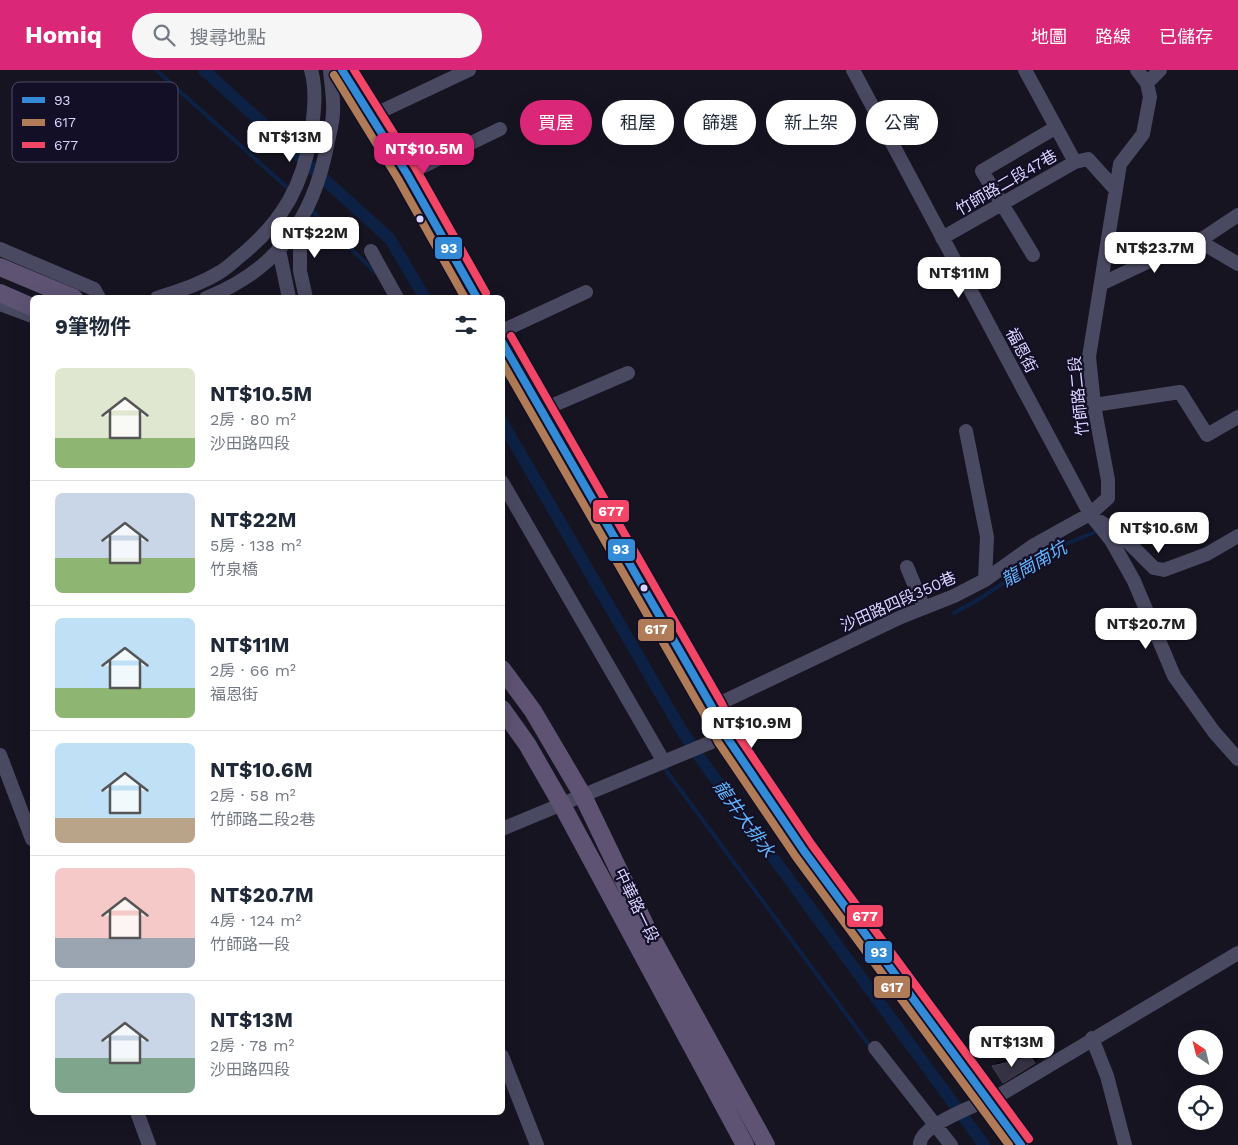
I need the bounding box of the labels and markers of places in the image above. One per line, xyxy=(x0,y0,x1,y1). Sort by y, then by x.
pin: NT$13M xyxy=(249,121,331,163)
pin: NT$10.5M xyxy=(372,132,476,175)
unlabelled marker xyxy=(415,214,425,224)
pin: NT$22M xyxy=(274,216,356,259)
pin: NT$23.7M xyxy=(1103,232,1207,274)
pin: NT$11M xyxy=(918,256,1000,299)
pin: NT$10.6M xyxy=(1107,512,1211,554)
unlabelled marker xyxy=(639,583,649,593)
pin: NT$20.7M xyxy=(1094,608,1198,650)
pin: NT$10.9M xyxy=(700,706,804,749)
pin: NT$13M xyxy=(971,1026,1053,1068)

